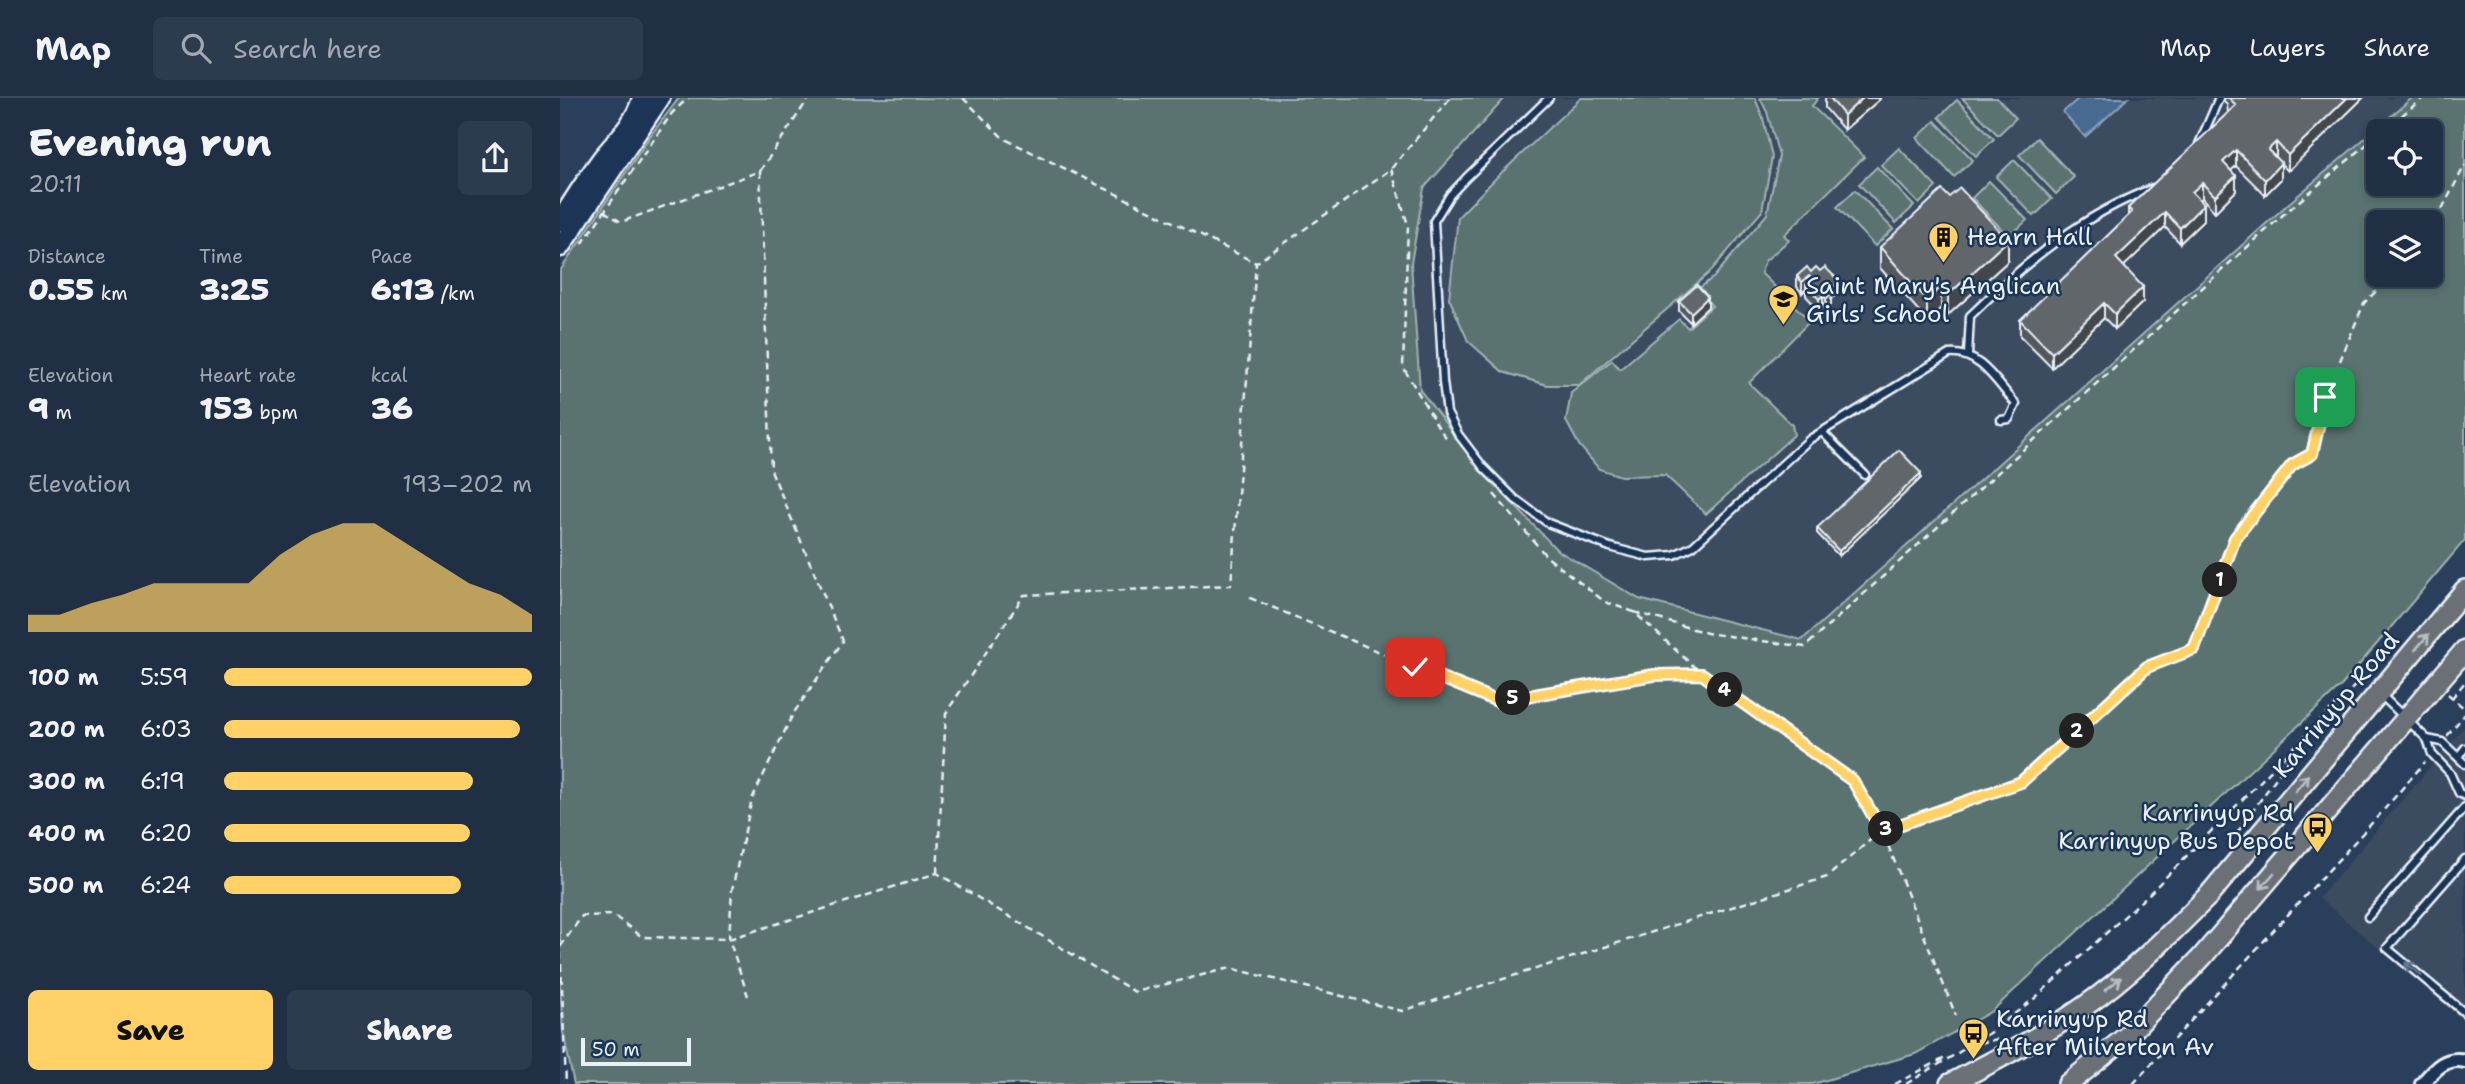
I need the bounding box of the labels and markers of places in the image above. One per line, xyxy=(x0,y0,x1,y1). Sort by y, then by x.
building icon: Hearn Hall xyxy=(1927,220,1961,264)
place label: Hearn Hall xyxy=(1967,221,2093,253)
place label: Saint Mary's Anglican Girls' School xyxy=(1806,270,2060,330)
school or university icon: Saint Mary's Anglican Girls' School xyxy=(1766,283,1800,327)
pin xyxy=(2295,367,2355,427)
pin: 1 xyxy=(2202,562,2238,598)
pin xyxy=(1385,637,1445,697)
pin: 4 xyxy=(1708,672,1742,708)
pin: 5 xyxy=(1496,680,1530,716)
pin: 2 xyxy=(2060,714,2094,748)
place label: Karrinyup Rd Karrinyup Bus Depot xyxy=(2058,797,2294,857)
bus stop icon: Karrinyup Rd Karrinyup Bus Depot xyxy=(2300,810,2334,854)
pin: 3 xyxy=(1868,812,1904,846)
place label: Karrinyup Rd After Milverton Av xyxy=(1996,1003,2214,1063)
bus stop icon: Karrinyup Rd After Milverton Av xyxy=(1956,1016,1990,1060)

